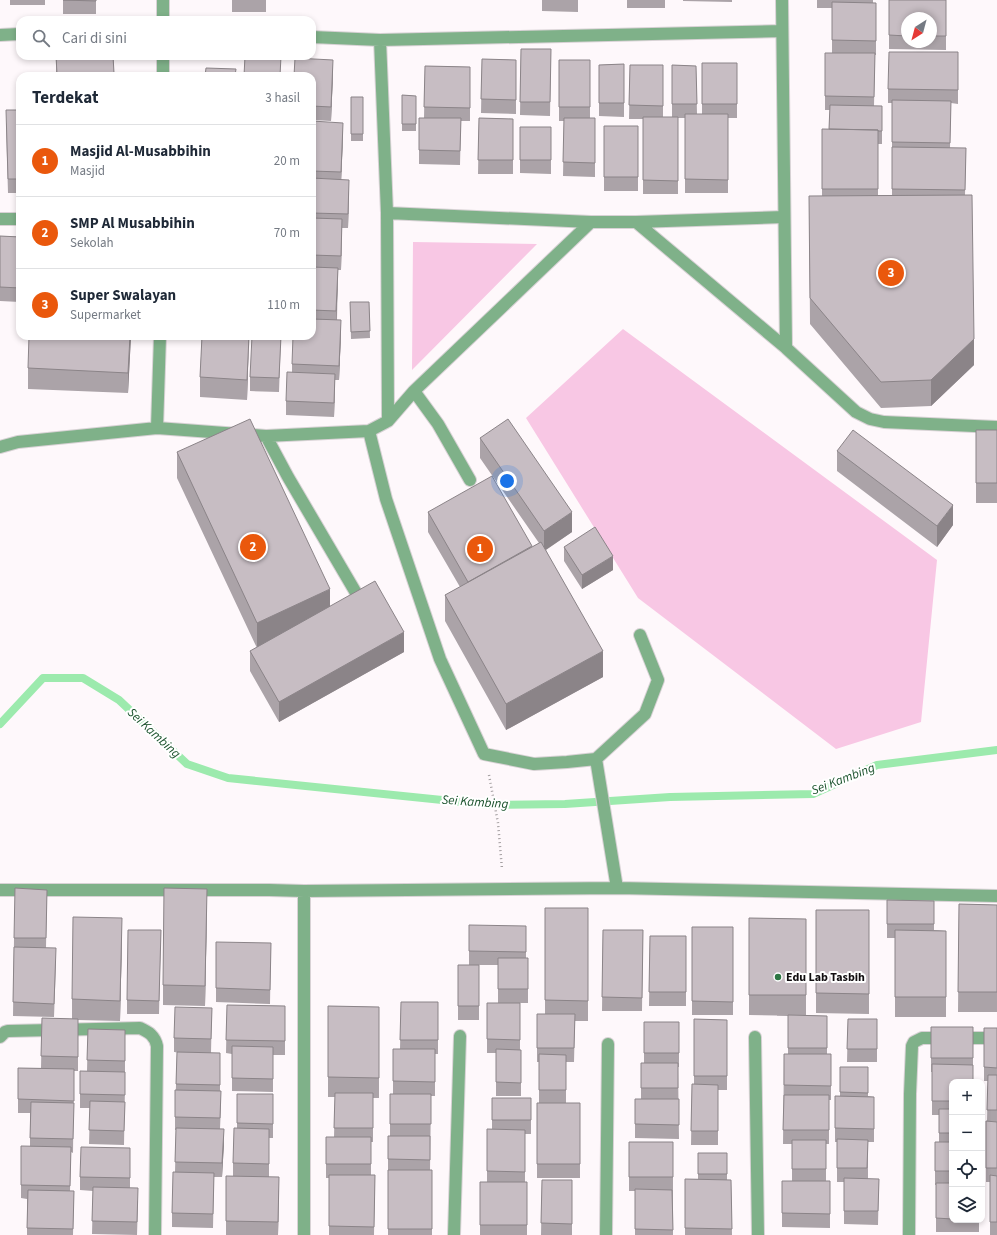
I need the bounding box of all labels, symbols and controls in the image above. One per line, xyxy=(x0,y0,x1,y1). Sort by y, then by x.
north arrow xyxy=(901,12,937,48)
search box xyxy=(16,16,316,60)
icon: search xyxy=(30,27,52,49)
text: Cari di sini xyxy=(62,28,127,49)
text: Terdekat xyxy=(32,86,98,110)
text: 3 hasil xyxy=(265,89,300,107)
text: Masjid Al-Musabbihin xyxy=(70,141,211,162)
text: 1 xyxy=(42,152,48,170)
text: 20 m xyxy=(274,152,300,170)
text: Masjid xyxy=(70,162,105,180)
text: SMP Al Musabbihin xyxy=(70,213,195,234)
text: 2 xyxy=(42,224,48,242)
text: 70 m xyxy=(274,224,300,242)
text: Sekolah xyxy=(70,234,114,252)
pin: 3 xyxy=(878,258,904,288)
text: Super Swalayan xyxy=(70,285,176,306)
text: 3 xyxy=(42,296,48,314)
text: 110 m xyxy=(267,296,300,314)
text: Supermarket xyxy=(70,306,141,324)
your location xyxy=(497,471,517,491)
pin: 2 xyxy=(240,532,266,562)
pin: 1 xyxy=(467,534,493,564)
water label: Sei Kambing xyxy=(123,704,185,762)
water label: Sei Kambing xyxy=(809,759,877,799)
water label: Sei Kambing xyxy=(441,791,509,813)
place label: Edu Lab Tasbih xyxy=(786,969,865,986)
marker: Edu Lab Tasbih xyxy=(773,972,783,982)
map controls xyxy=(949,1079,985,1223)
button: + xyxy=(949,1079,985,1115)
button: − xyxy=(949,1115,985,1151)
button: locate xyxy=(949,1151,985,1187)
button: layers xyxy=(949,1187,985,1223)

